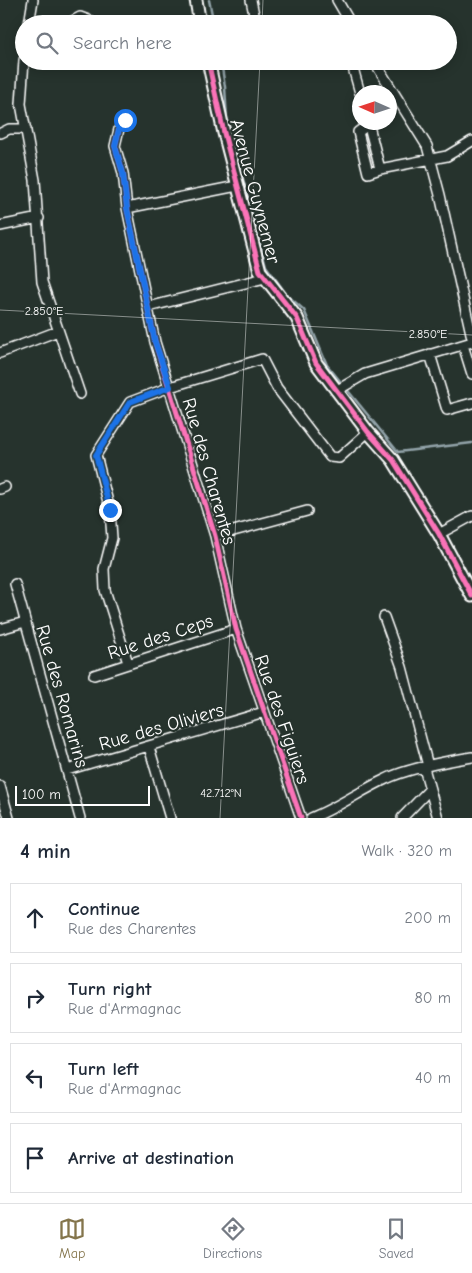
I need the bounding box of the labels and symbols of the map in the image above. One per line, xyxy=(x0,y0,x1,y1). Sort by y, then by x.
north arrow xyxy=(352,85,397,130)
route start xyxy=(114,109,137,132)
street label: Avenue Guynemer xyxy=(225,117,285,266)
text: 2.850°E xyxy=(25,304,63,318)
text: 2.850°E xyxy=(409,327,447,341)
street label: Rue des Charentes xyxy=(178,395,241,547)
route end xyxy=(99,499,122,522)
street label: Rue des Ceps xyxy=(105,609,216,664)
street label: Rue des Romarins xyxy=(31,622,93,770)
street label: Rue des Figuiers xyxy=(250,652,314,787)
street label: Rue des Oliviers xyxy=(96,699,226,755)
scale bar xyxy=(15,783,150,806)
text: 42.712°N xyxy=(200,786,242,800)

